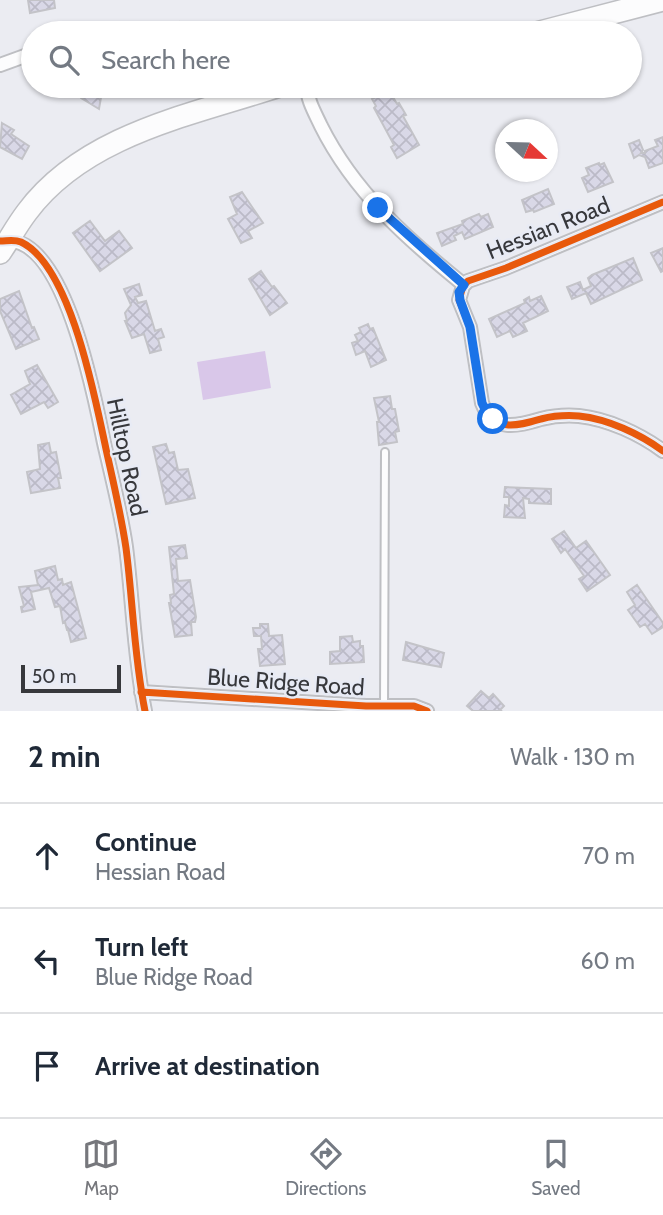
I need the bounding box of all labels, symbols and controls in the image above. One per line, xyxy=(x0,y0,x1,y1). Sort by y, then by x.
search box xyxy=(21,21,642,98)
icon: search xyxy=(45,41,83,79)
text: Search here xyxy=(101,44,230,76)
north arrow xyxy=(495,119,558,182)
street label: Hessian Road xyxy=(482,191,614,265)
route end xyxy=(362,192,393,223)
street label: Hilltop Road xyxy=(101,395,153,519)
route start xyxy=(477,403,508,434)
scale bar xyxy=(21,662,121,694)
street label: Blue Ridge Road xyxy=(206,663,366,701)
text: 50 m xyxy=(32,665,76,688)
text: 2 min xyxy=(28,738,100,775)
text: Walk · 130 m xyxy=(510,743,635,771)
text: Continue xyxy=(95,826,197,858)
icon: ahead xyxy=(28,837,66,875)
text: 70 m xyxy=(582,842,635,870)
text: Hessian Road xyxy=(95,858,226,886)
text: Turn left xyxy=(95,931,188,963)
icon: left xyxy=(28,942,66,980)
text: 60 m xyxy=(581,947,635,975)
text: Blue Ridge Road xyxy=(95,963,253,991)
icon: arrive xyxy=(28,1047,66,1085)
text: Arrive at destination xyxy=(95,1050,320,1082)
tab: Map xyxy=(82,1135,120,1200)
tab: Directions xyxy=(285,1135,366,1200)
tab: Saved xyxy=(531,1135,581,1200)

